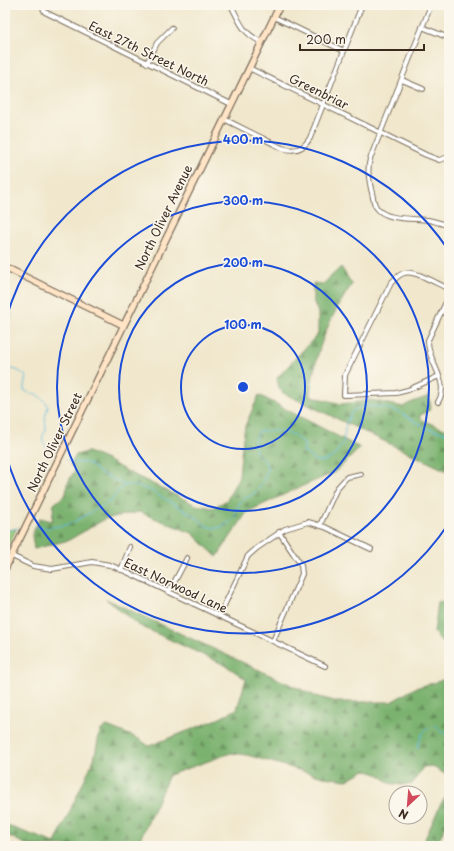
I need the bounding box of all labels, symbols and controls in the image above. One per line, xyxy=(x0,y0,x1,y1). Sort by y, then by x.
street label: East 27th Street North xyxy=(86,16,212,90)
scale bar xyxy=(300,26,424,52)
text: 200 m xyxy=(306,30,346,48)
street label: Greenbriar xyxy=(286,69,352,113)
text: 400 m xyxy=(223,130,263,148)
street label: North Oliver Avenue xyxy=(130,161,196,273)
text: 300 m xyxy=(223,191,263,209)
text: 200 m xyxy=(223,253,263,271)
text: 100 m xyxy=(224,315,262,333)
centre of rings xyxy=(236,380,250,394)
street label: North Oliver Street xyxy=(22,389,86,495)
street label: East Norwood Lane xyxy=(121,553,231,617)
north arrow xyxy=(388,785,428,825)
text: N xyxy=(395,805,411,824)

